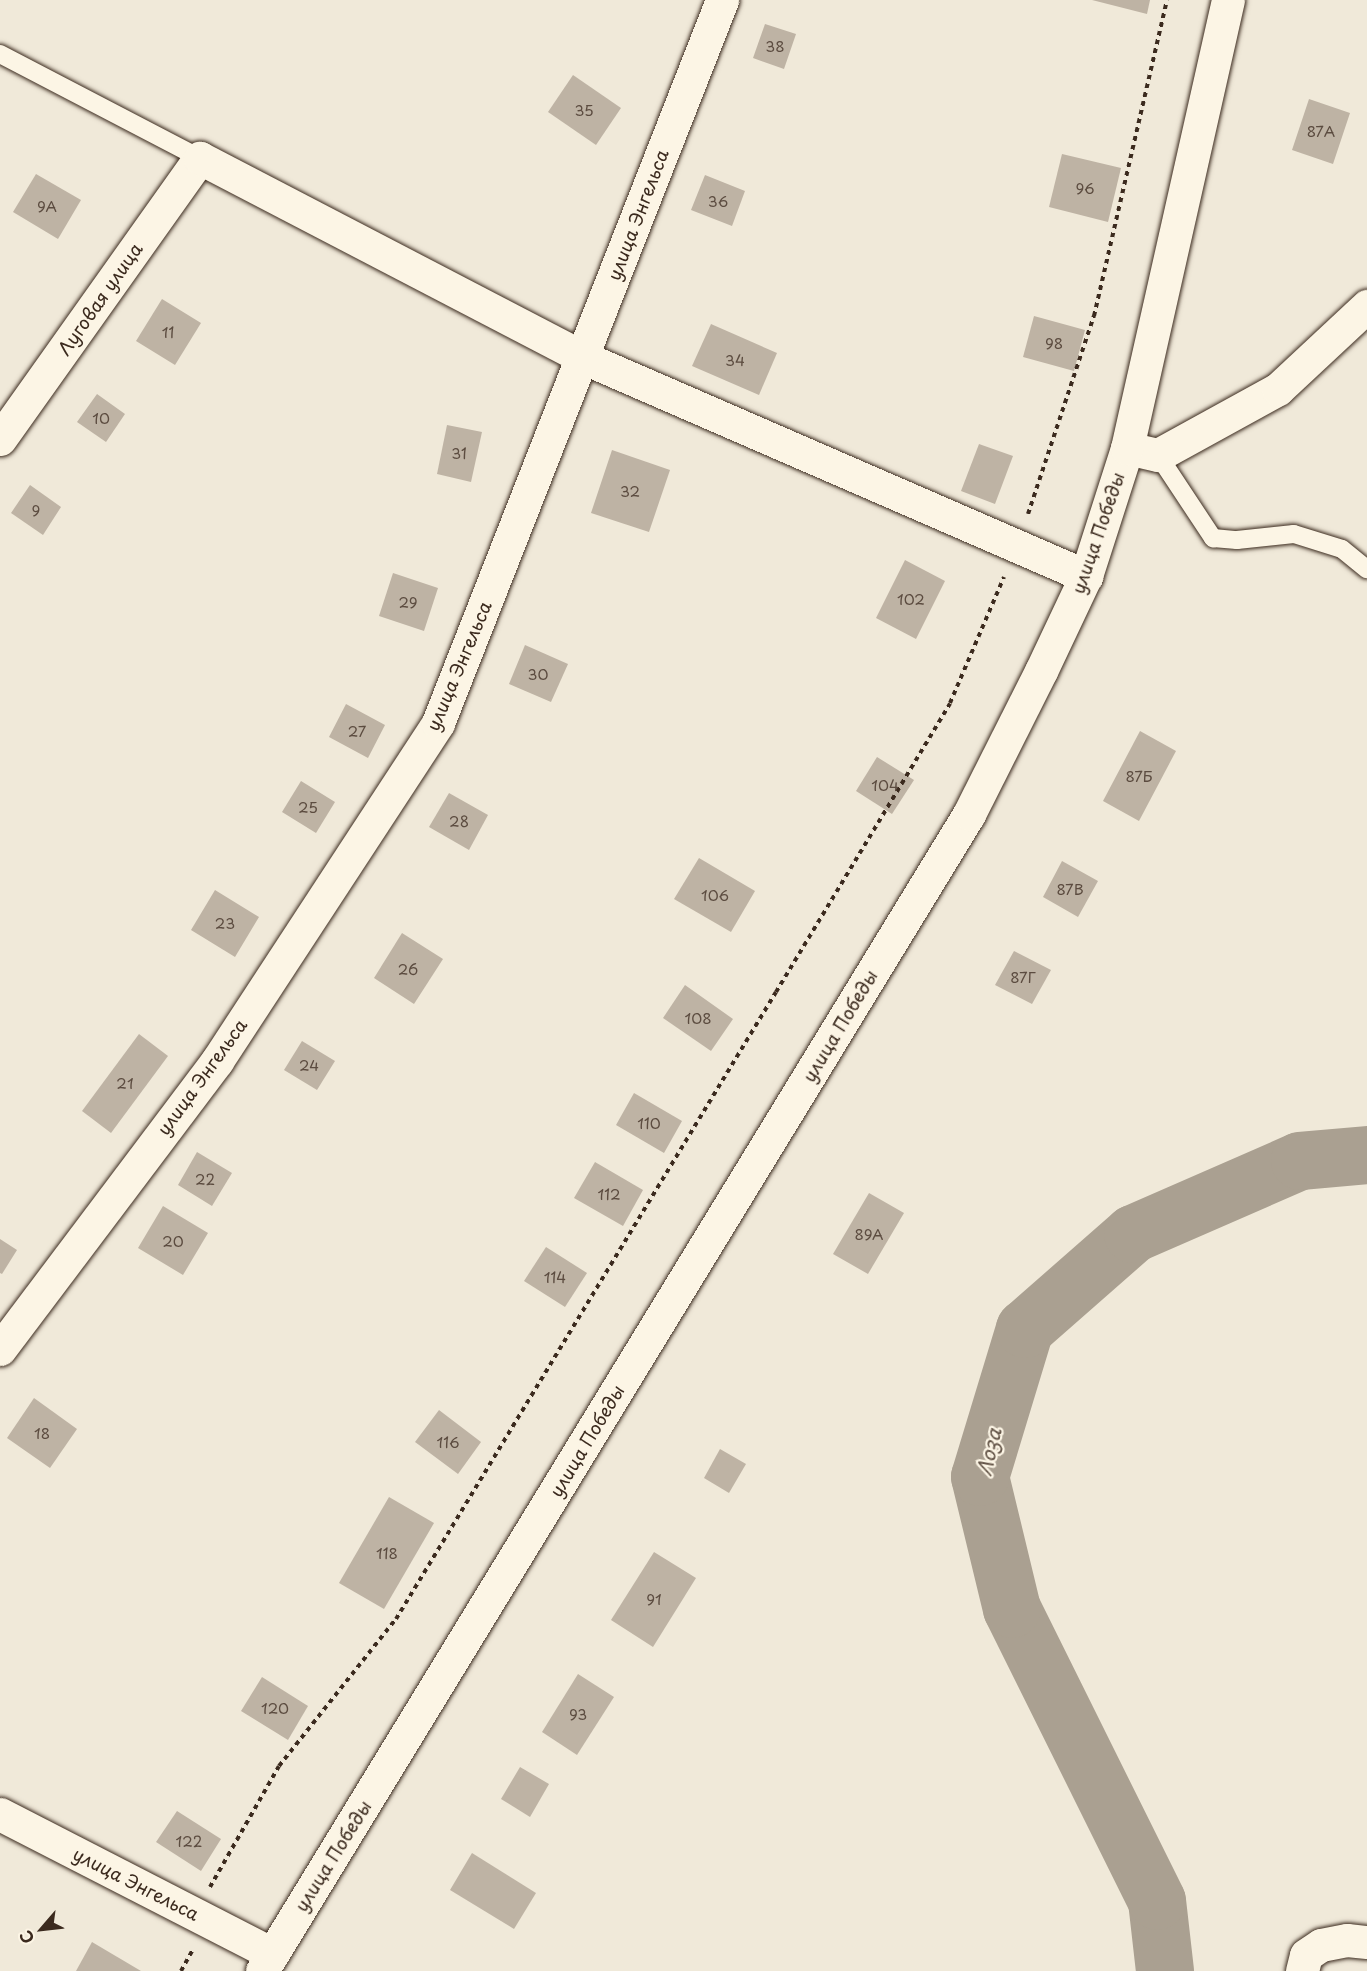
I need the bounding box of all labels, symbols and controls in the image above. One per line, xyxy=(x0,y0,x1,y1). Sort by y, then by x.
house number: 38 xyxy=(765,37,785,55)
house number: 35 xyxy=(574,101,594,119)
house number: 87А xyxy=(1307,122,1335,140)
street label: улица Энгельса xyxy=(603,146,673,284)
house number: 96 xyxy=(1076,179,1094,197)
house number: 36 xyxy=(708,192,728,210)
house number: 9А xyxy=(37,197,57,215)
street label: Луговая улица xyxy=(53,238,147,360)
house number: 11 xyxy=(162,323,174,341)
house number: 98 xyxy=(1045,334,1063,352)
house number: 34 xyxy=(725,351,745,369)
house number: 10 xyxy=(92,409,110,427)
house number: 31 xyxy=(451,444,467,462)
street label: улица Победы xyxy=(1067,469,1129,597)
house number: 32 xyxy=(620,482,640,500)
house number: 9 xyxy=(32,501,40,519)
house number: 102 xyxy=(897,590,925,608)
house number: 29 xyxy=(398,593,418,611)
street label: улица Энгельса xyxy=(422,597,496,735)
house number: 30 xyxy=(528,665,548,683)
house number: 27 xyxy=(348,722,366,740)
house number: 87Б xyxy=(1126,767,1152,785)
house number: 104 xyxy=(871,776,899,794)
house number: 25 xyxy=(298,798,318,816)
house number: 28 xyxy=(449,812,469,830)
house number: 87В xyxy=(1056,880,1084,898)
house number: 106 xyxy=(701,886,729,904)
house number: 23 xyxy=(215,914,235,932)
house number: 26 xyxy=(398,960,418,978)
street label: улица Победы xyxy=(798,966,882,1086)
house number: 87Г xyxy=(1010,968,1036,986)
house number: 108 xyxy=(684,1009,712,1027)
street label: улица Энгельса xyxy=(152,1014,252,1140)
house number: 24 xyxy=(299,1056,319,1074)
house number: 21 xyxy=(116,1074,134,1092)
house number: 110 xyxy=(637,1114,661,1132)
house number: 22 xyxy=(195,1170,215,1188)
house number: 112 xyxy=(597,1185,621,1203)
house number: 89А xyxy=(854,1225,884,1243)
house number: 20 xyxy=(162,1232,184,1250)
house number: 114 xyxy=(544,1268,566,1286)
street label: улица Победы xyxy=(545,1381,629,1501)
house number: 18 xyxy=(34,1424,50,1442)
water label: Лоза xyxy=(972,1426,1006,1478)
house number: 116 xyxy=(436,1433,460,1451)
house number: 118 xyxy=(376,1544,398,1562)
house number: 91 xyxy=(646,1590,662,1608)
house number: 120 xyxy=(261,1699,289,1717)
house number: 93 xyxy=(569,1705,587,1723)
street label: улица Победы xyxy=(290,1796,376,1916)
house number: 122 xyxy=(176,1832,202,1850)
street label: улица Энгельса xyxy=(69,1843,203,1925)
north arrow xyxy=(12,1899,72,1959)
text: С xyxy=(13,1927,40,1948)

